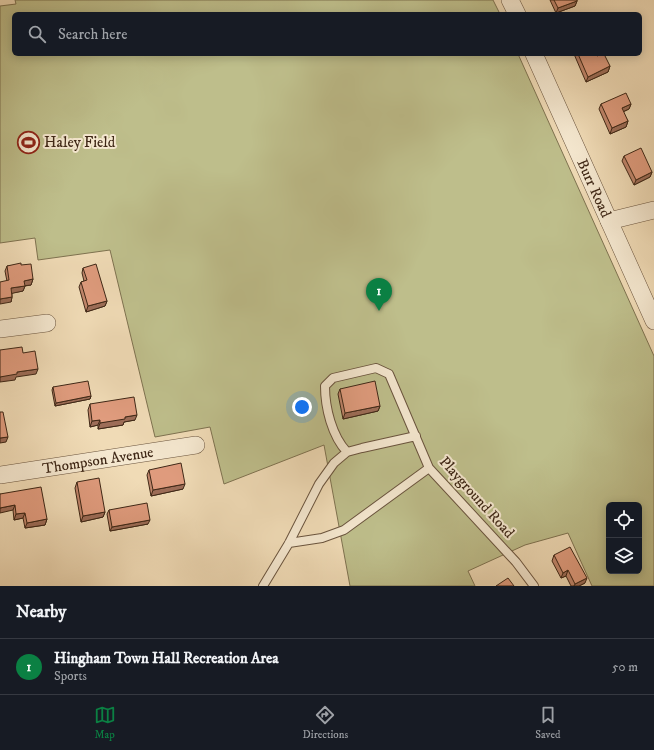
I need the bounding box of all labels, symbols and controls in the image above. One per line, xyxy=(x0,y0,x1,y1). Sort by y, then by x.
search box xyxy=(12,12,642,56)
icon: search xyxy=(26,23,48,45)
text: Search here xyxy=(58,25,127,44)
sports icon: Haley Field xyxy=(15,129,41,155)
place label: Haley Field xyxy=(44,133,116,152)
street label: Burr Road xyxy=(572,156,615,221)
pin: 1 xyxy=(366,278,392,311)
your location xyxy=(292,397,312,417)
street label: Thompson Avenue xyxy=(41,443,155,478)
street label: Playground Road xyxy=(435,453,519,543)
map controls xyxy=(606,502,642,574)
button: locate xyxy=(606,502,642,538)
button: layers xyxy=(606,538,642,574)
text: Nearby xyxy=(16,601,66,623)
text: Hingham Town Hall Recreation Area xyxy=(54,649,279,668)
text: 1 xyxy=(27,659,31,675)
text: 50 m xyxy=(612,659,638,675)
text: Sports xyxy=(54,668,87,684)
tab: Map xyxy=(94,704,116,742)
tab: Directions xyxy=(303,704,348,742)
tab: Saved xyxy=(535,704,560,742)

